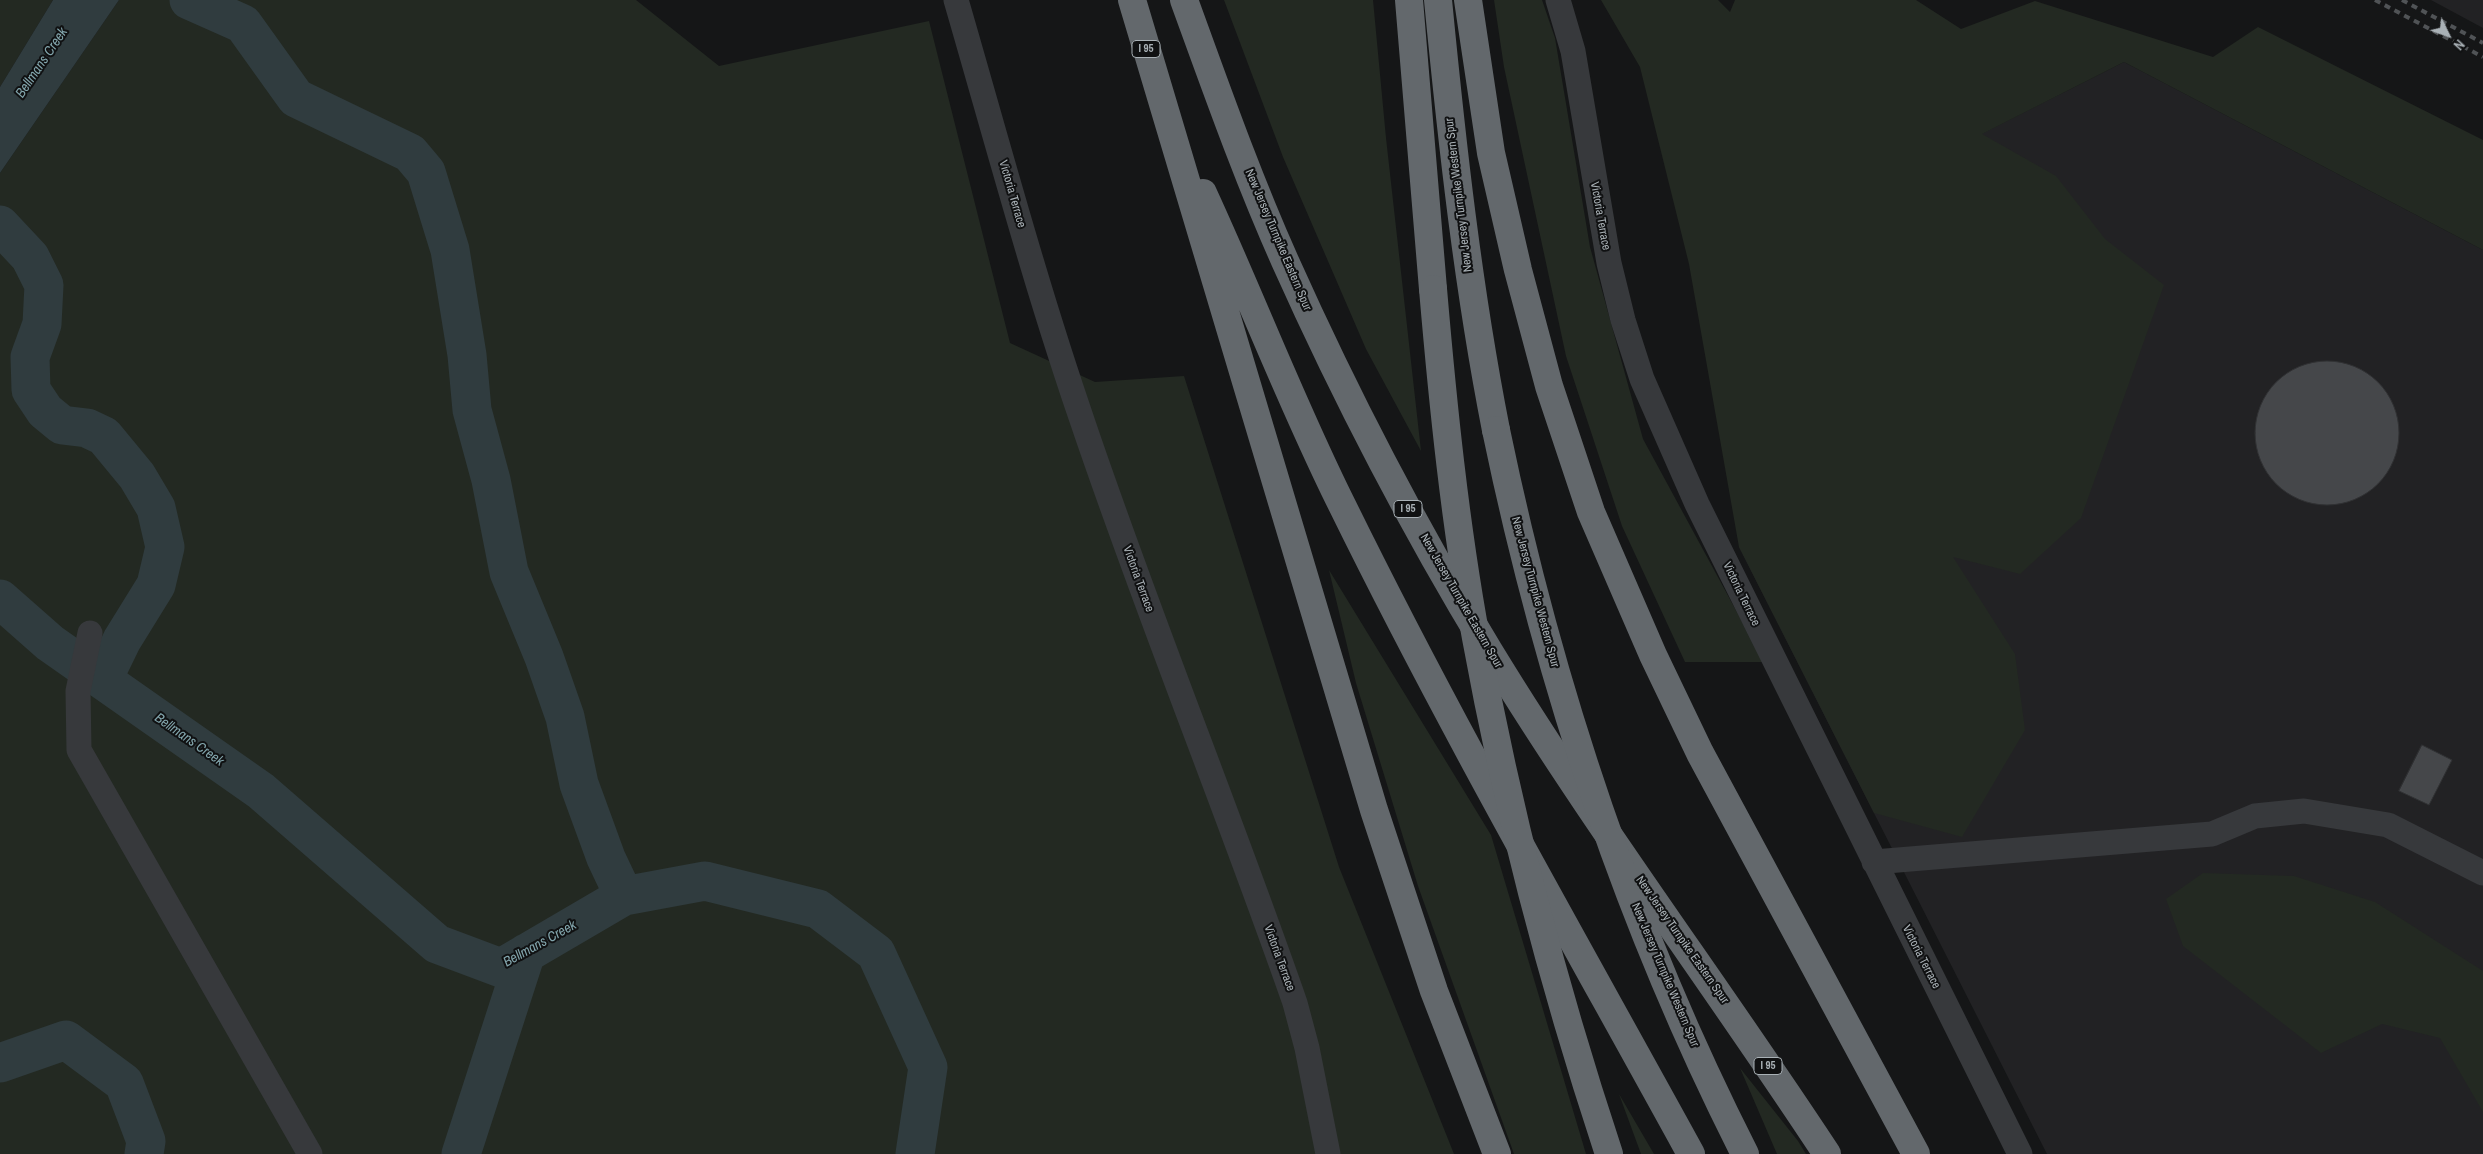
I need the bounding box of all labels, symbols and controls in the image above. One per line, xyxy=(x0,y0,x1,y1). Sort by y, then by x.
north arrow xyxy=(2423,10,2473,60)
water label: Bellmans Creek xyxy=(12,25,72,101)
text: N xyxy=(2450,36,2469,54)
road number: I 95 xyxy=(1132,41,1160,58)
street label: New Jersey Turnpike Western Spur xyxy=(1442,117,1476,273)
street label: Victoria Terrace xyxy=(996,159,1028,229)
street label: New Jersey Turnpike Eastern Spur xyxy=(1242,167,1314,313)
street label: Victoria Terrace xyxy=(1587,181,1613,251)
road number: I 95 xyxy=(1394,500,1422,518)
street label: New Jersey Turnpike Western Spur xyxy=(1508,515,1562,669)
street label: New Jersey Turnpike Eastern Spur xyxy=(1417,531,1505,671)
street label: Victoria Terrace xyxy=(1119,544,1157,614)
street label: Victoria Terrace xyxy=(1719,560,1763,628)
water label: Bellmans Creek xyxy=(151,710,227,770)
street label: New Jersey Turnpike Eastern Spur xyxy=(1632,873,1732,1007)
street label: New Jersey Turnpike Western Spur xyxy=(1628,901,1702,1049)
water label: Bellmans Creek xyxy=(500,917,580,971)
street label: Victoria Terrace xyxy=(1260,923,1298,993)
street label: Victoria Terrace xyxy=(1899,923,1943,991)
road number: I 95 xyxy=(1754,1058,1782,1074)

